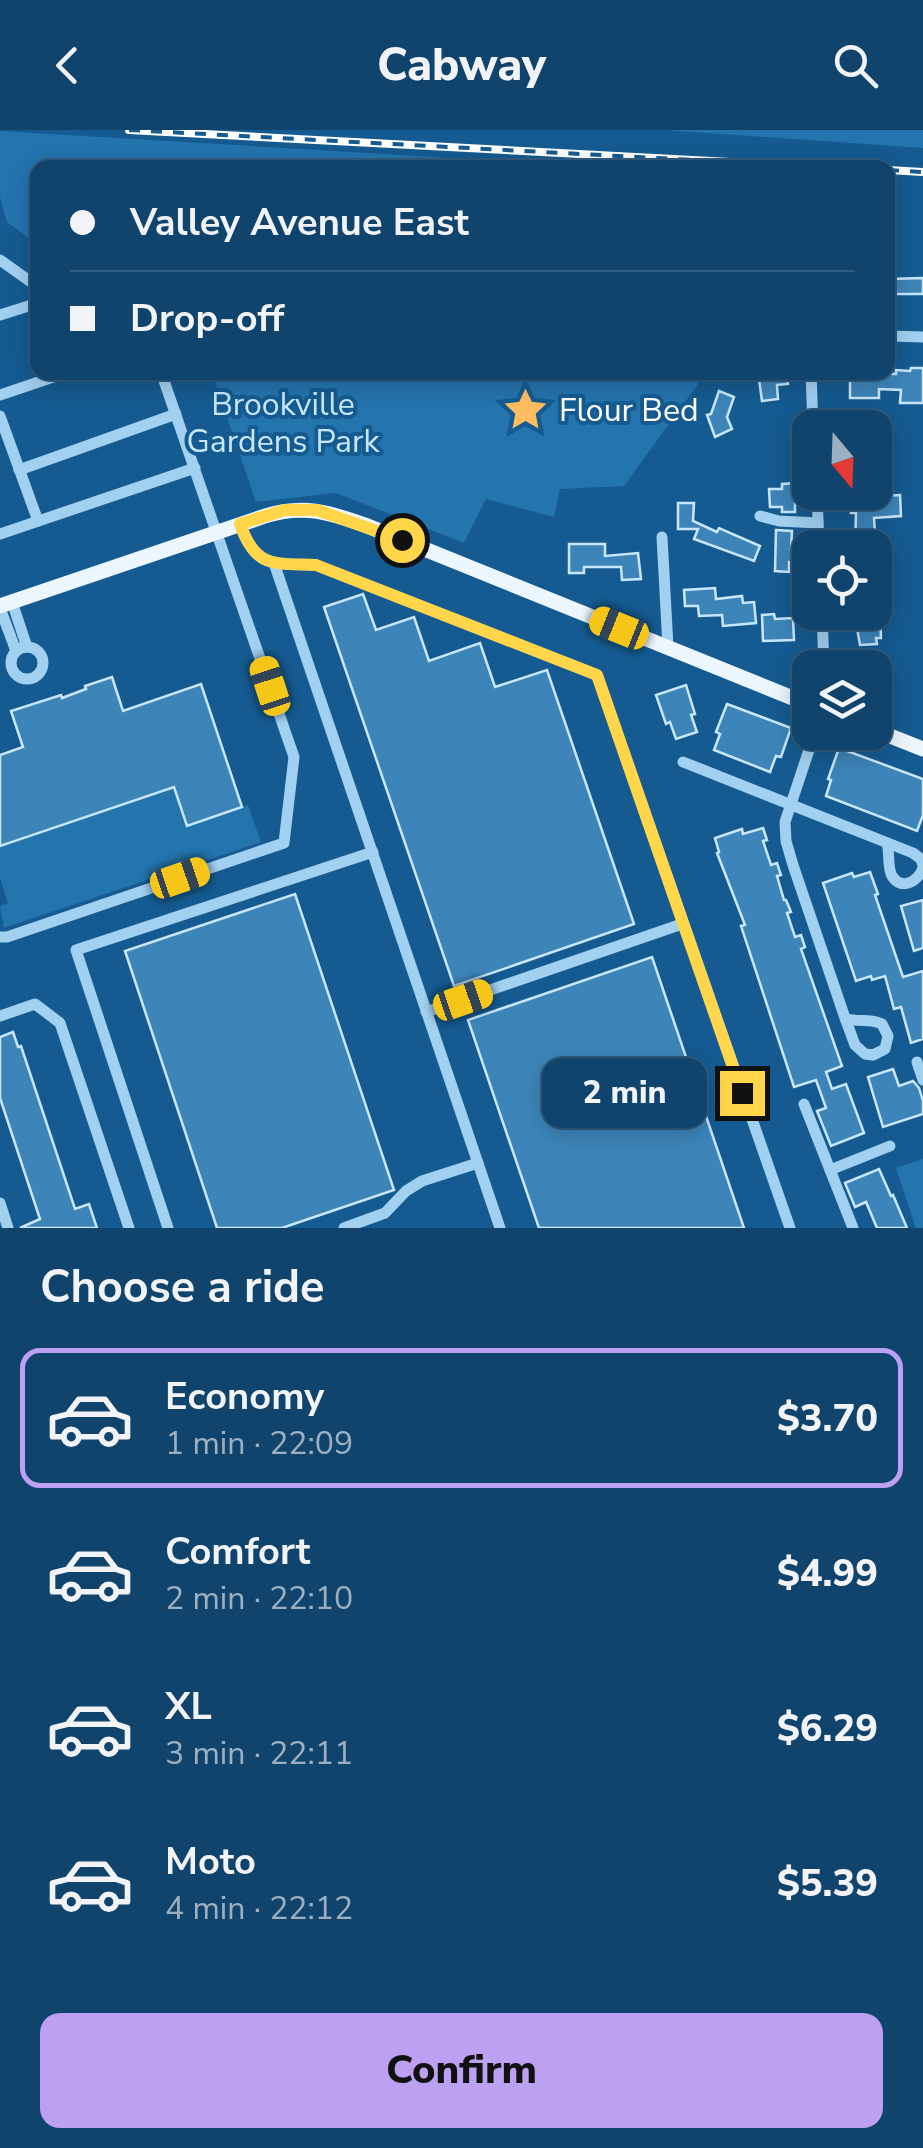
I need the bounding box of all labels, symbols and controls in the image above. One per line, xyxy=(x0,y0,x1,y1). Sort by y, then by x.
text: Cabway xyxy=(377,35,546,96)
icon: back xyxy=(40,38,95,93)
icon: search xyxy=(828,38,883,93)
text: Valley Avenue East xyxy=(130,197,469,248)
text: Drop-off xyxy=(130,293,284,344)
park label: Brookville Gardens Park xyxy=(187,383,380,463)
place icon: Flour Bed xyxy=(502,386,550,434)
place label: Flour Bed xyxy=(559,389,699,432)
north arrow xyxy=(792,410,892,510)
map controls xyxy=(792,410,892,750)
route start xyxy=(380,518,425,563)
button: locate xyxy=(792,530,892,630)
car xyxy=(586,603,652,653)
button: layers xyxy=(792,650,892,750)
car xyxy=(246,653,294,719)
car xyxy=(147,854,213,902)
car xyxy=(430,976,496,1024)
callout: 2 min xyxy=(542,1058,707,1128)
text: 2 min xyxy=(582,1071,667,1114)
route end xyxy=(720,1071,765,1116)
text: Choose a ride xyxy=(40,1257,325,1318)
text: Economy xyxy=(165,1371,324,1422)
icon: car xyxy=(45,1373,135,1463)
text: $3.70 xyxy=(777,1393,878,1444)
text: 1 min · 22:09 xyxy=(165,1422,353,1465)
text: Comfort xyxy=(165,1526,310,1577)
icon: car xyxy=(45,1528,135,1618)
text: $4.99 xyxy=(777,1548,878,1599)
text: 2 min · 22:10 xyxy=(165,1577,353,1620)
text: XL xyxy=(165,1681,212,1732)
icon: car xyxy=(45,1683,135,1773)
text: $6.29 xyxy=(777,1703,878,1754)
text: 3 min · 22:11 xyxy=(165,1732,353,1775)
text: Moto xyxy=(165,1836,256,1887)
icon: car xyxy=(45,1838,135,1928)
text: $5.39 xyxy=(777,1858,878,1909)
text: 4 min · 22:12 xyxy=(165,1887,353,1930)
button: Confirm xyxy=(40,2013,883,2128)

